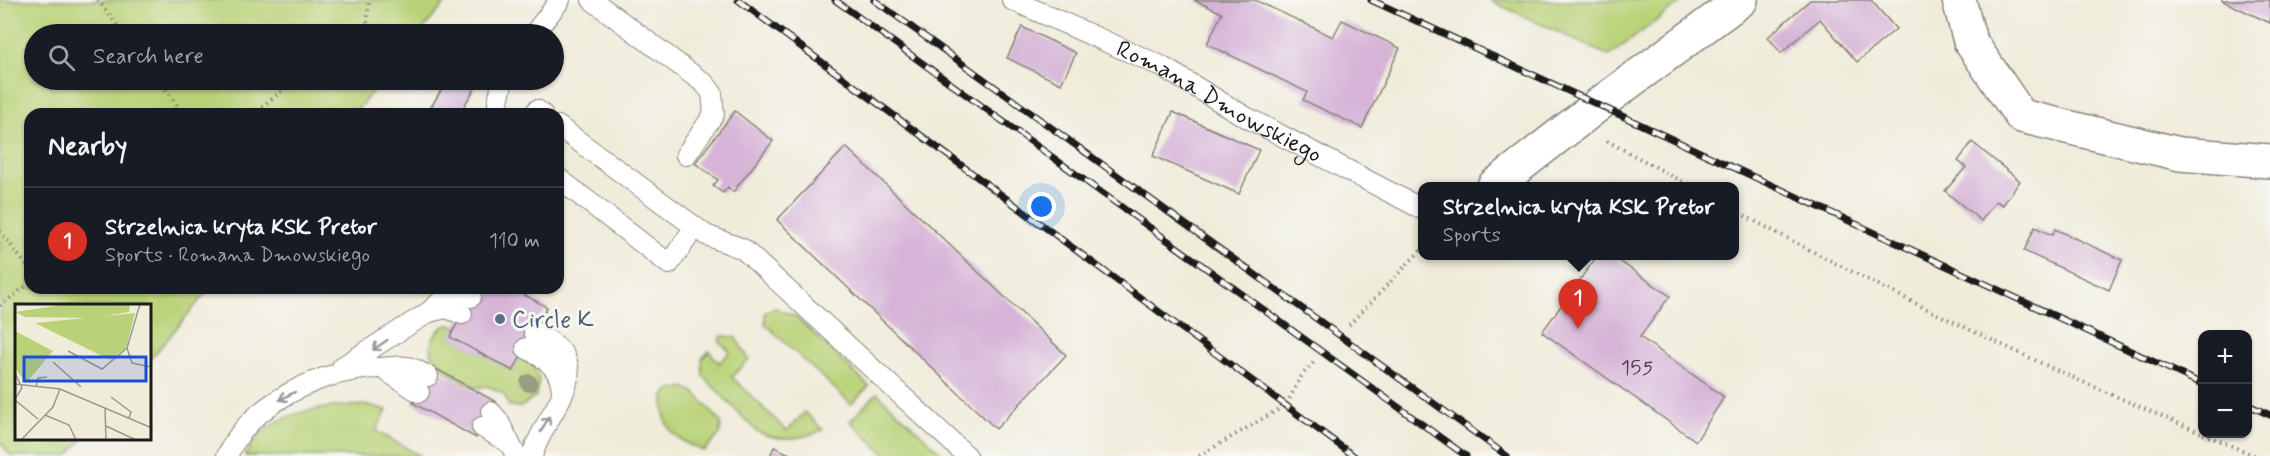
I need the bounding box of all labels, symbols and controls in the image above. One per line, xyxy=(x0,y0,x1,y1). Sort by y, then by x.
search box xyxy=(24,24,564,90)
street label: Romana Dmowskiego xyxy=(1111,34,1327,171)
icon: search xyxy=(45,41,78,74)
text: Search here xyxy=(93,43,204,71)
text: Nearby xyxy=(48,130,127,164)
popup xyxy=(1418,182,1739,260)
your location xyxy=(1027,192,1056,221)
text: Strzelnica kryta KSK Pretor xyxy=(1443,194,1714,222)
text: Strzelnica kryta KSK Pretor xyxy=(105,214,377,242)
text: Sports xyxy=(1443,222,1501,249)
text: 1 xyxy=(63,228,72,255)
text: 110 m xyxy=(489,228,540,255)
text: Sports · Romana Dmowskiego xyxy=(105,242,370,269)
pin: 1 xyxy=(1558,280,1598,329)
inset map xyxy=(15,304,152,441)
place label: Circle K xyxy=(512,305,594,336)
marker: Circle K xyxy=(493,312,507,326)
map controls xyxy=(2198,330,2252,438)
button: + xyxy=(2198,330,2252,384)
one-way arrow xyxy=(372,338,389,351)
house number: 155 xyxy=(1621,354,1653,382)
button: − xyxy=(2198,384,2252,438)
one-way arrow xyxy=(278,391,296,403)
one-way arrow xyxy=(539,416,551,433)

